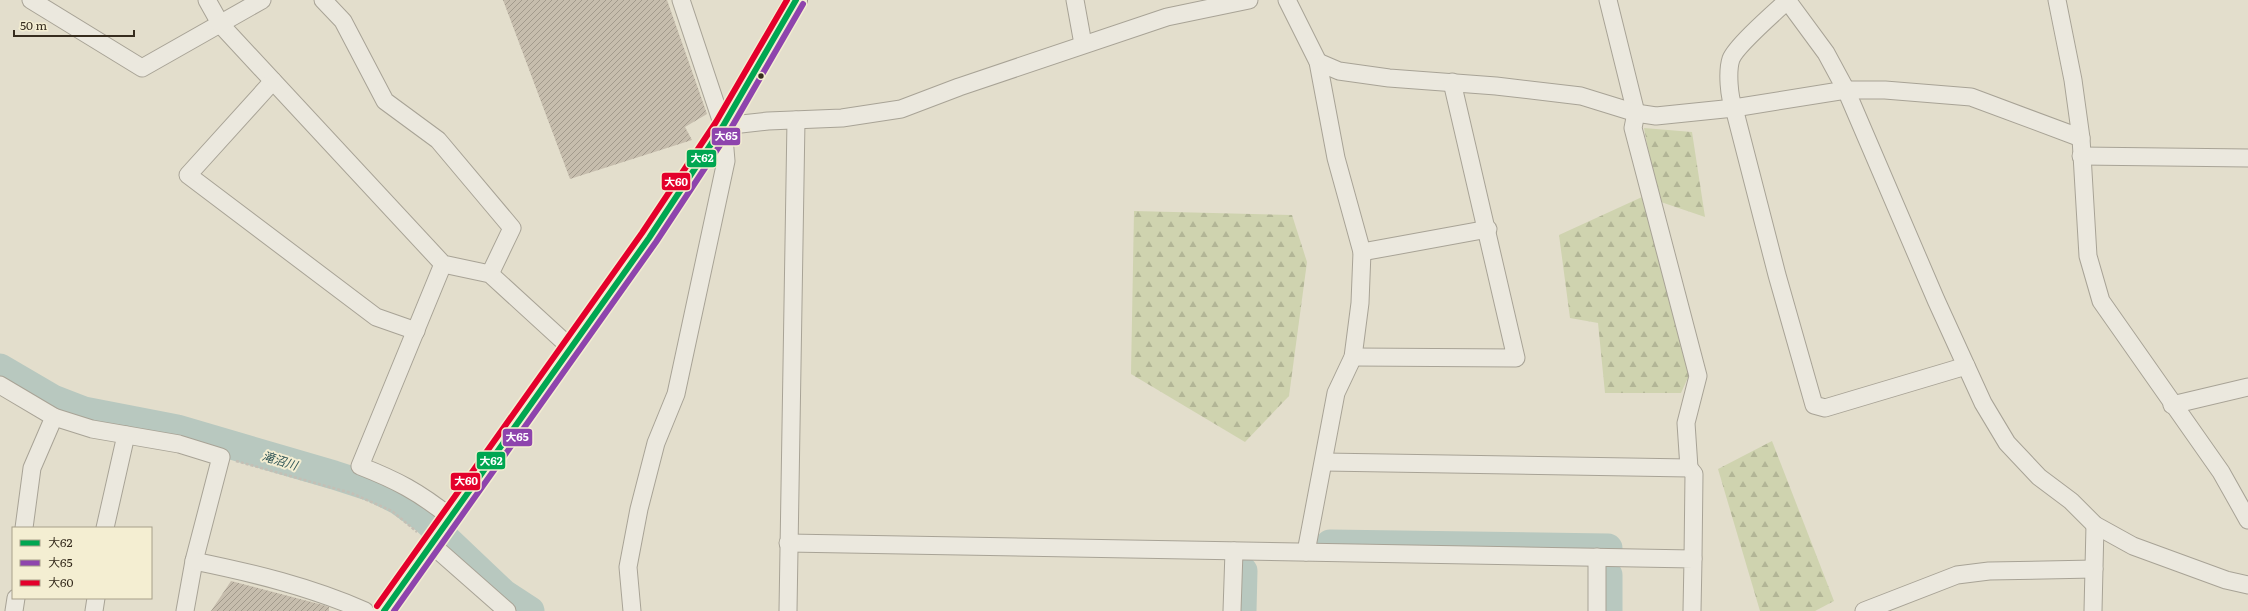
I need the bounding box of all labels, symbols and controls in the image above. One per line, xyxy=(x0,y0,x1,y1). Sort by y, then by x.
scale bar xyxy=(14,12,134,38)
text: 50 m xyxy=(20,16,47,34)
unlabelled marker xyxy=(756,71,766,81)
line badge: 大65 xyxy=(711,127,741,146)
text: 大65 xyxy=(714,127,738,143)
line badge: 大62 xyxy=(686,149,717,168)
text: 大62 xyxy=(690,149,714,165)
line badge: 大60 xyxy=(661,172,691,191)
text: 大60 xyxy=(664,173,688,189)
line badge: 大65 xyxy=(502,428,533,447)
text: 大65 xyxy=(505,428,529,444)
water label: 滝沼川 xyxy=(260,446,302,474)
line badge: 大62 xyxy=(476,451,506,470)
text: 大62 xyxy=(479,452,503,468)
line badge: 大60 xyxy=(450,472,481,491)
text: 大60 xyxy=(454,472,478,488)
legend xyxy=(12,527,152,599)
text: 大62 xyxy=(48,533,73,551)
text: 大65 xyxy=(48,553,73,571)
text: 大60 xyxy=(48,573,73,591)

